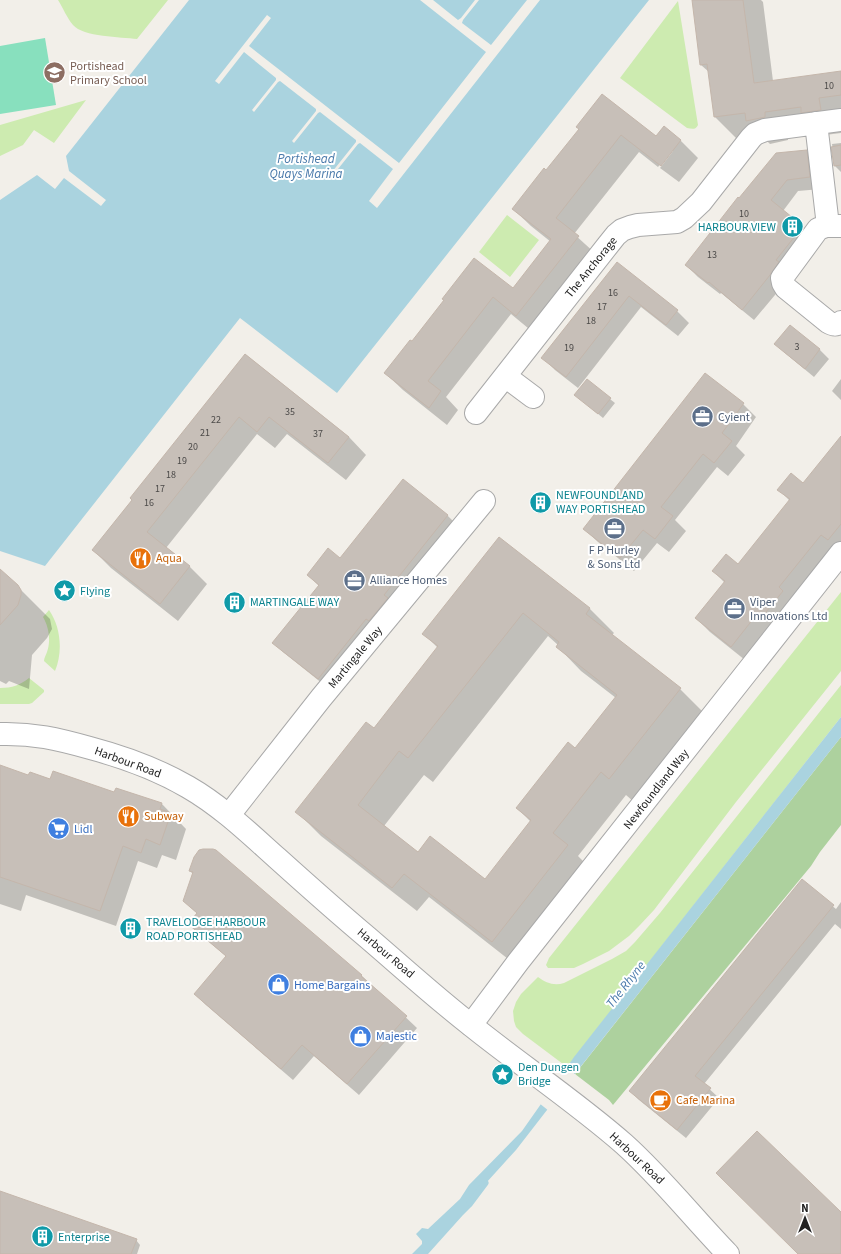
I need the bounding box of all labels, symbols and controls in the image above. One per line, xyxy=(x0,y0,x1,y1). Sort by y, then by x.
place label: Portishead Primary School xyxy=(70,58,147,89)
school or university icon: Portishead Primary School xyxy=(41,60,67,86)
house number: 10 xyxy=(824,79,834,93)
water label: Portishead Quays Marina xyxy=(269,150,343,183)
house number: 10 xyxy=(739,207,749,221)
building icon: HARBOUR VIEW xyxy=(779,214,805,240)
place label: HARBOUR VIEW xyxy=(698,219,777,236)
street label: The Anchorage xyxy=(561,233,622,302)
house number: 13 xyxy=(707,248,717,262)
house number: 16 xyxy=(608,286,618,300)
house number: 17 xyxy=(597,300,607,314)
house number: 18 xyxy=(586,314,596,328)
house number: 3 xyxy=(795,340,800,354)
house number: 19 xyxy=(564,341,574,355)
office icon: Cyient xyxy=(689,404,715,430)
house number: 35 xyxy=(285,405,295,419)
place label: Cyient xyxy=(718,409,750,426)
house number: 22 xyxy=(211,413,221,427)
house number: 21 xyxy=(200,426,210,440)
house number: 37 xyxy=(313,427,323,441)
house number: 20 xyxy=(188,440,198,454)
house number: 19 xyxy=(177,454,187,468)
house number: 18 xyxy=(166,468,176,482)
house number: 17 xyxy=(155,482,165,496)
place label: NEWFOUNDLAND WAY PORTISHEAD xyxy=(556,487,645,518)
building icon: NEWFOUNDLAND WAY PORTISHEAD xyxy=(528,489,554,515)
house number: 16 xyxy=(144,496,154,510)
office icon: F P Hurley & Sons Ltd xyxy=(601,516,627,542)
place label: F P Hurley & Sons Ltd xyxy=(588,542,640,573)
restaurant icon: Aqua xyxy=(128,545,154,571)
place label: Aqua xyxy=(156,550,182,567)
office icon: Alliance Homes xyxy=(342,567,368,593)
place label: Alliance Homes xyxy=(370,572,447,589)
place icon: Flying xyxy=(52,578,78,604)
place label: Flying xyxy=(80,583,110,600)
building icon: MARTINGALE WAY xyxy=(222,589,248,615)
place label: MARTINGALE WAY xyxy=(250,594,339,611)
place label: Viper Innovations Ltd xyxy=(750,594,828,625)
office icon: Viper Innovations Ltd xyxy=(722,596,748,622)
street label: Martingale Way xyxy=(324,622,387,692)
street label: Harbour Road xyxy=(92,743,164,782)
street label: Newfoundland Way xyxy=(620,745,693,833)
restaurant icon: Subway xyxy=(116,803,142,829)
place label: Subway xyxy=(144,808,184,825)
supermarket icon: Lidl xyxy=(45,816,71,842)
place label: Lidl xyxy=(74,821,93,838)
place label: TRAVELODGE HARBOUR ROAD PORTISHEAD xyxy=(146,914,266,945)
building icon: TRAVELODGE HARBOUR ROAD PORTISHEAD xyxy=(117,916,143,942)
street label: Harbour Road xyxy=(353,924,418,982)
water label: The Rhyne xyxy=(602,957,650,1012)
shop icon: Home Bargains xyxy=(265,972,291,998)
place label: Home Bargains xyxy=(294,977,370,994)
shop icon: Majestic xyxy=(347,1023,373,1049)
place label: Majestic xyxy=(376,1028,417,1045)
place label: Den Dungen Bridge xyxy=(518,1059,579,1090)
place icon: Den Dungen Bridge xyxy=(489,1061,515,1087)
cafe icon: Cafe Marina xyxy=(648,1087,674,1113)
place label: Cafe Marina xyxy=(676,1092,735,1109)
street label: Harbour Road xyxy=(605,1128,668,1188)
north arrow xyxy=(785,1198,825,1238)
text: N xyxy=(801,1201,809,1216)
building icon: Enterprise xyxy=(30,1224,56,1250)
place label: Enterprise xyxy=(58,1229,110,1246)

